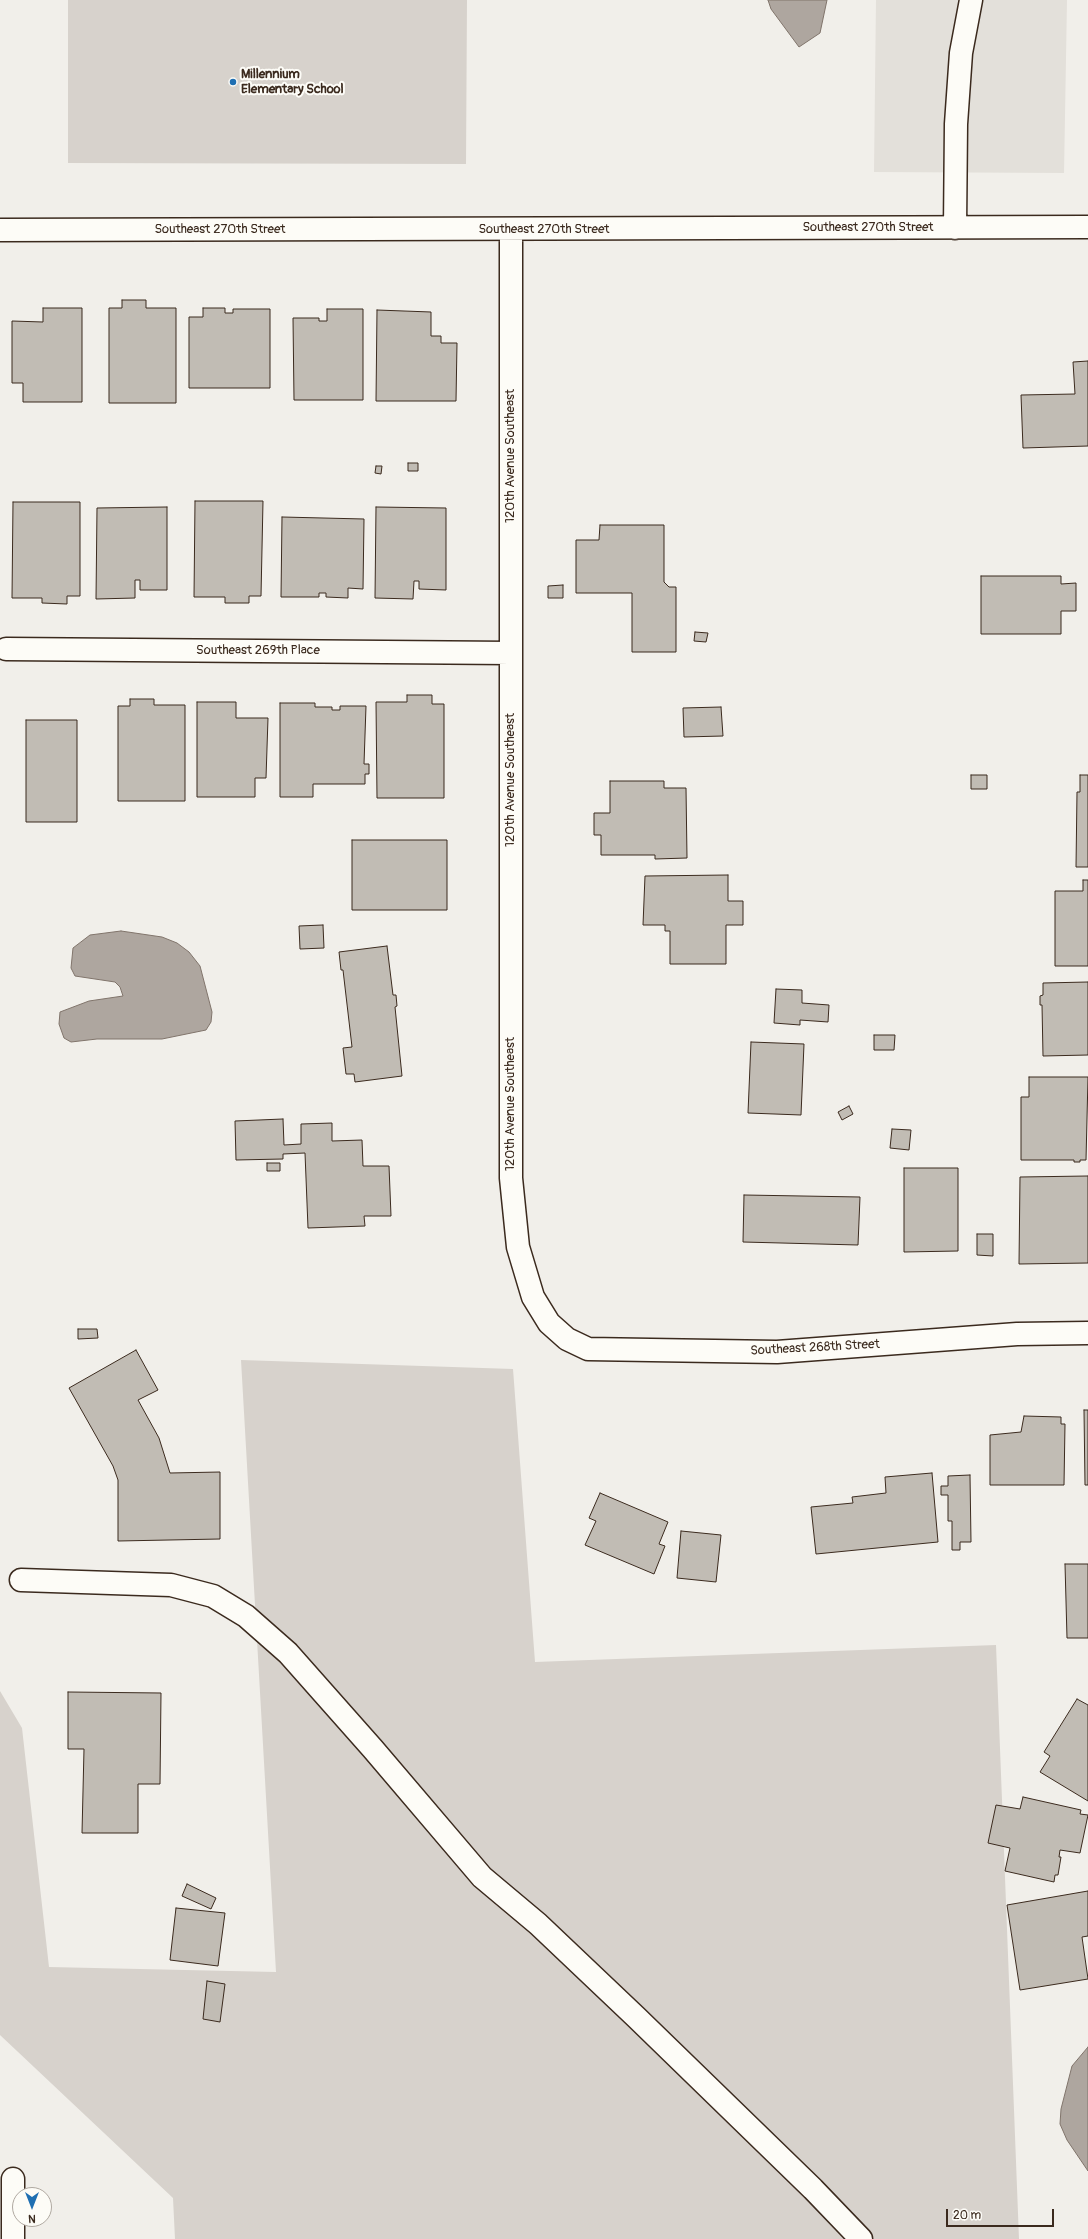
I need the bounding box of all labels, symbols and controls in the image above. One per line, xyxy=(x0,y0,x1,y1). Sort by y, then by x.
place label: Millennium Elementary School xyxy=(241,67,344,98)
marker: Millennium Elementary School xyxy=(228,77,238,87)
street label: Southeast 270th Street xyxy=(802,220,934,236)
street label: Southeast 270th Street xyxy=(154,222,286,238)
street label: Southeast 270th Street xyxy=(478,222,610,238)
street label: 120th Avenue Southeast xyxy=(503,389,519,523)
street label: Southeast 269th Place xyxy=(196,643,320,659)
street label: 120th Avenue Southeast xyxy=(503,713,519,847)
street label: 120th Avenue Southeast xyxy=(503,1037,519,1171)
street label: Southeast 268th Street xyxy=(750,1337,880,1359)
north arrow xyxy=(12,2187,52,2227)
scale bar xyxy=(948,2201,1056,2227)
text: 20 m xyxy=(953,2208,981,2223)
text: N xyxy=(28,2212,36,2225)

